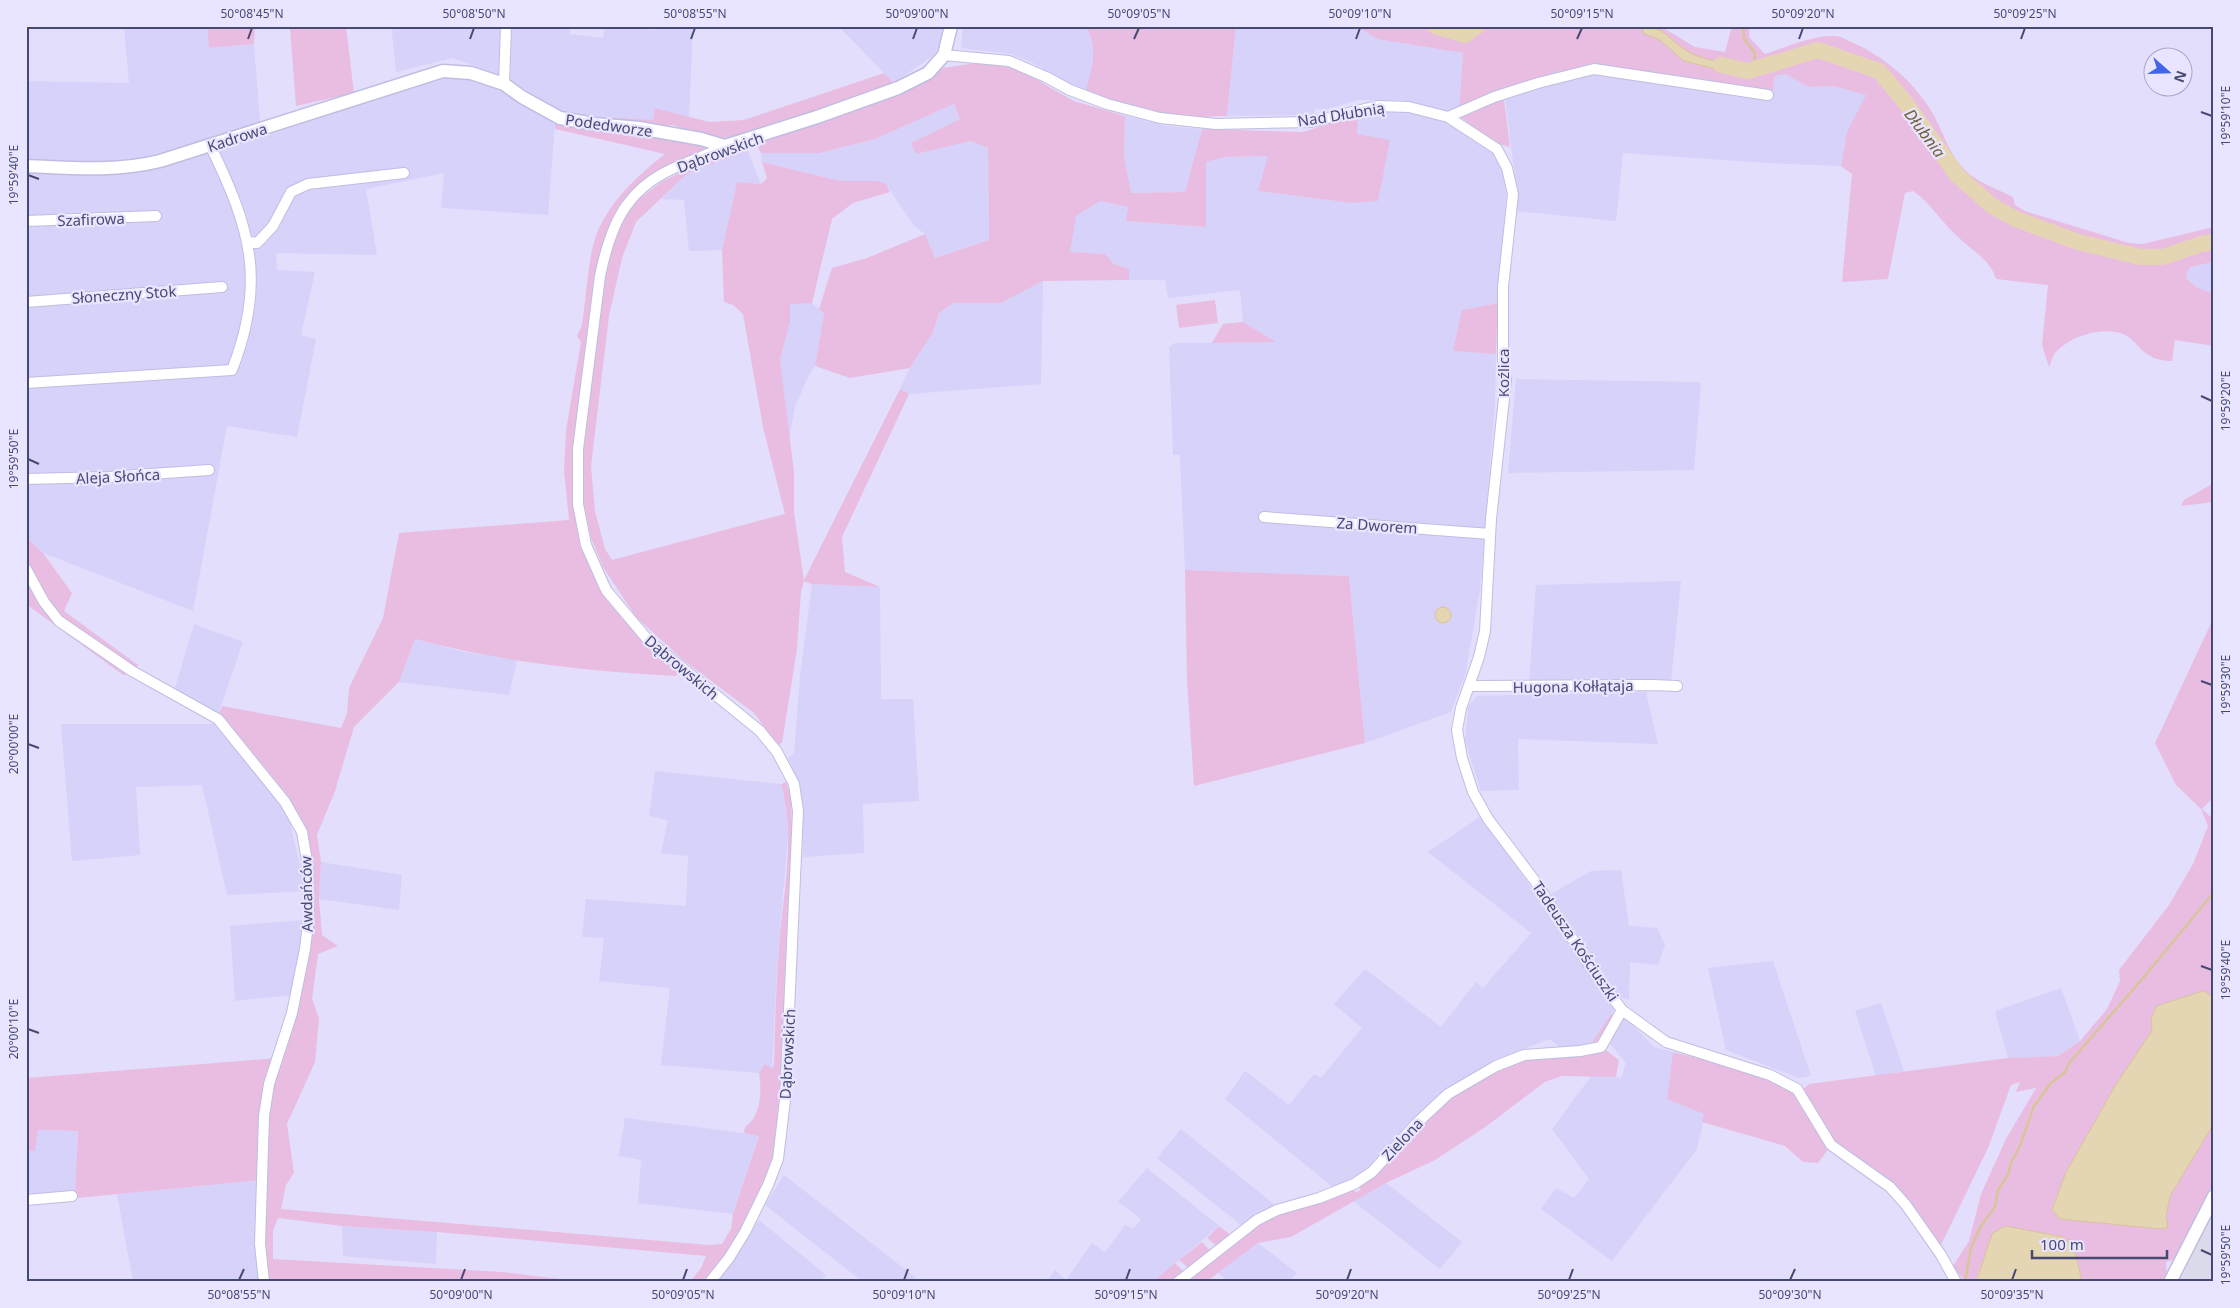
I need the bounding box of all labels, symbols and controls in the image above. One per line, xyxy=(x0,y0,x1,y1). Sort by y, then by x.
text: 50°08'45"N xyxy=(220,5,284,22)
text: 50°08'50"N xyxy=(442,5,506,22)
text: 50°08'55"N xyxy=(663,5,727,22)
text: 50°09'00"N xyxy=(885,5,949,22)
text: 50°09'05"N xyxy=(1107,5,1171,22)
text: 50°09'10"N xyxy=(1328,5,1392,22)
text: 50°09'15"N xyxy=(1550,5,1614,22)
text: 50°09'20"N xyxy=(1771,5,1835,22)
text: 50°09'25"N xyxy=(1993,5,2057,22)
north arrow xyxy=(2142,48,2192,98)
text: N xyxy=(2170,68,2192,85)
text: 19°59'10"E xyxy=(2217,86,2234,146)
street label: Nad Dłubnią xyxy=(1296,97,1386,131)
water label: Dłubnia xyxy=(1899,104,1951,162)
street label: Podedworze xyxy=(564,109,654,141)
street label: Kadrowa xyxy=(205,118,269,156)
street label: Dąbrowskich xyxy=(674,127,766,177)
text: 19°59'40"E xyxy=(5,145,22,205)
street label: Szafirowa xyxy=(57,208,125,230)
street label: Słoneczny Stok xyxy=(71,280,177,308)
street label: Koźlica xyxy=(1493,349,1513,397)
text: 19°59'20"E xyxy=(2217,371,2234,431)
text: 19°59'50"E xyxy=(5,429,22,489)
street label: Aleja Słońca xyxy=(75,464,161,488)
street label: Za Dworem xyxy=(1336,512,1418,538)
street label: Dąbrowskich xyxy=(641,630,723,704)
text: 19°59'30"E xyxy=(2217,655,2234,715)
street label: Hugona Kołłątaja xyxy=(1512,675,1634,697)
text: 20°00'00"E xyxy=(5,714,22,774)
street label: Awdańców xyxy=(295,856,317,932)
street label: Tadeusza Kościuszki xyxy=(1528,877,1624,1005)
text: 19°59'40"E xyxy=(2217,940,2234,1000)
text: 20°00'10"E xyxy=(5,999,22,1059)
street label: Dąbrowskich xyxy=(775,1008,799,1100)
street label: Zielona xyxy=(1377,1113,1427,1165)
text: 19°59'50"E xyxy=(2217,1225,2234,1285)
scale bar xyxy=(2032,1228,2168,1260)
text: 100 m xyxy=(2040,1234,2084,1254)
text: 50°08'55"N xyxy=(207,1286,271,1303)
text: 50°09'00"N xyxy=(429,1286,493,1303)
text: 50°09'05"N xyxy=(651,1286,715,1303)
text: 50°09'10"N xyxy=(872,1286,936,1303)
text: 50°09'15"N xyxy=(1094,1286,1158,1303)
text: 50°09'20"N xyxy=(1315,1286,1379,1303)
text: 50°09'25"N xyxy=(1537,1286,1601,1303)
text: 50°09'30"N xyxy=(1758,1286,1822,1303)
text: 50°09'35"N xyxy=(1980,1286,2044,1303)

